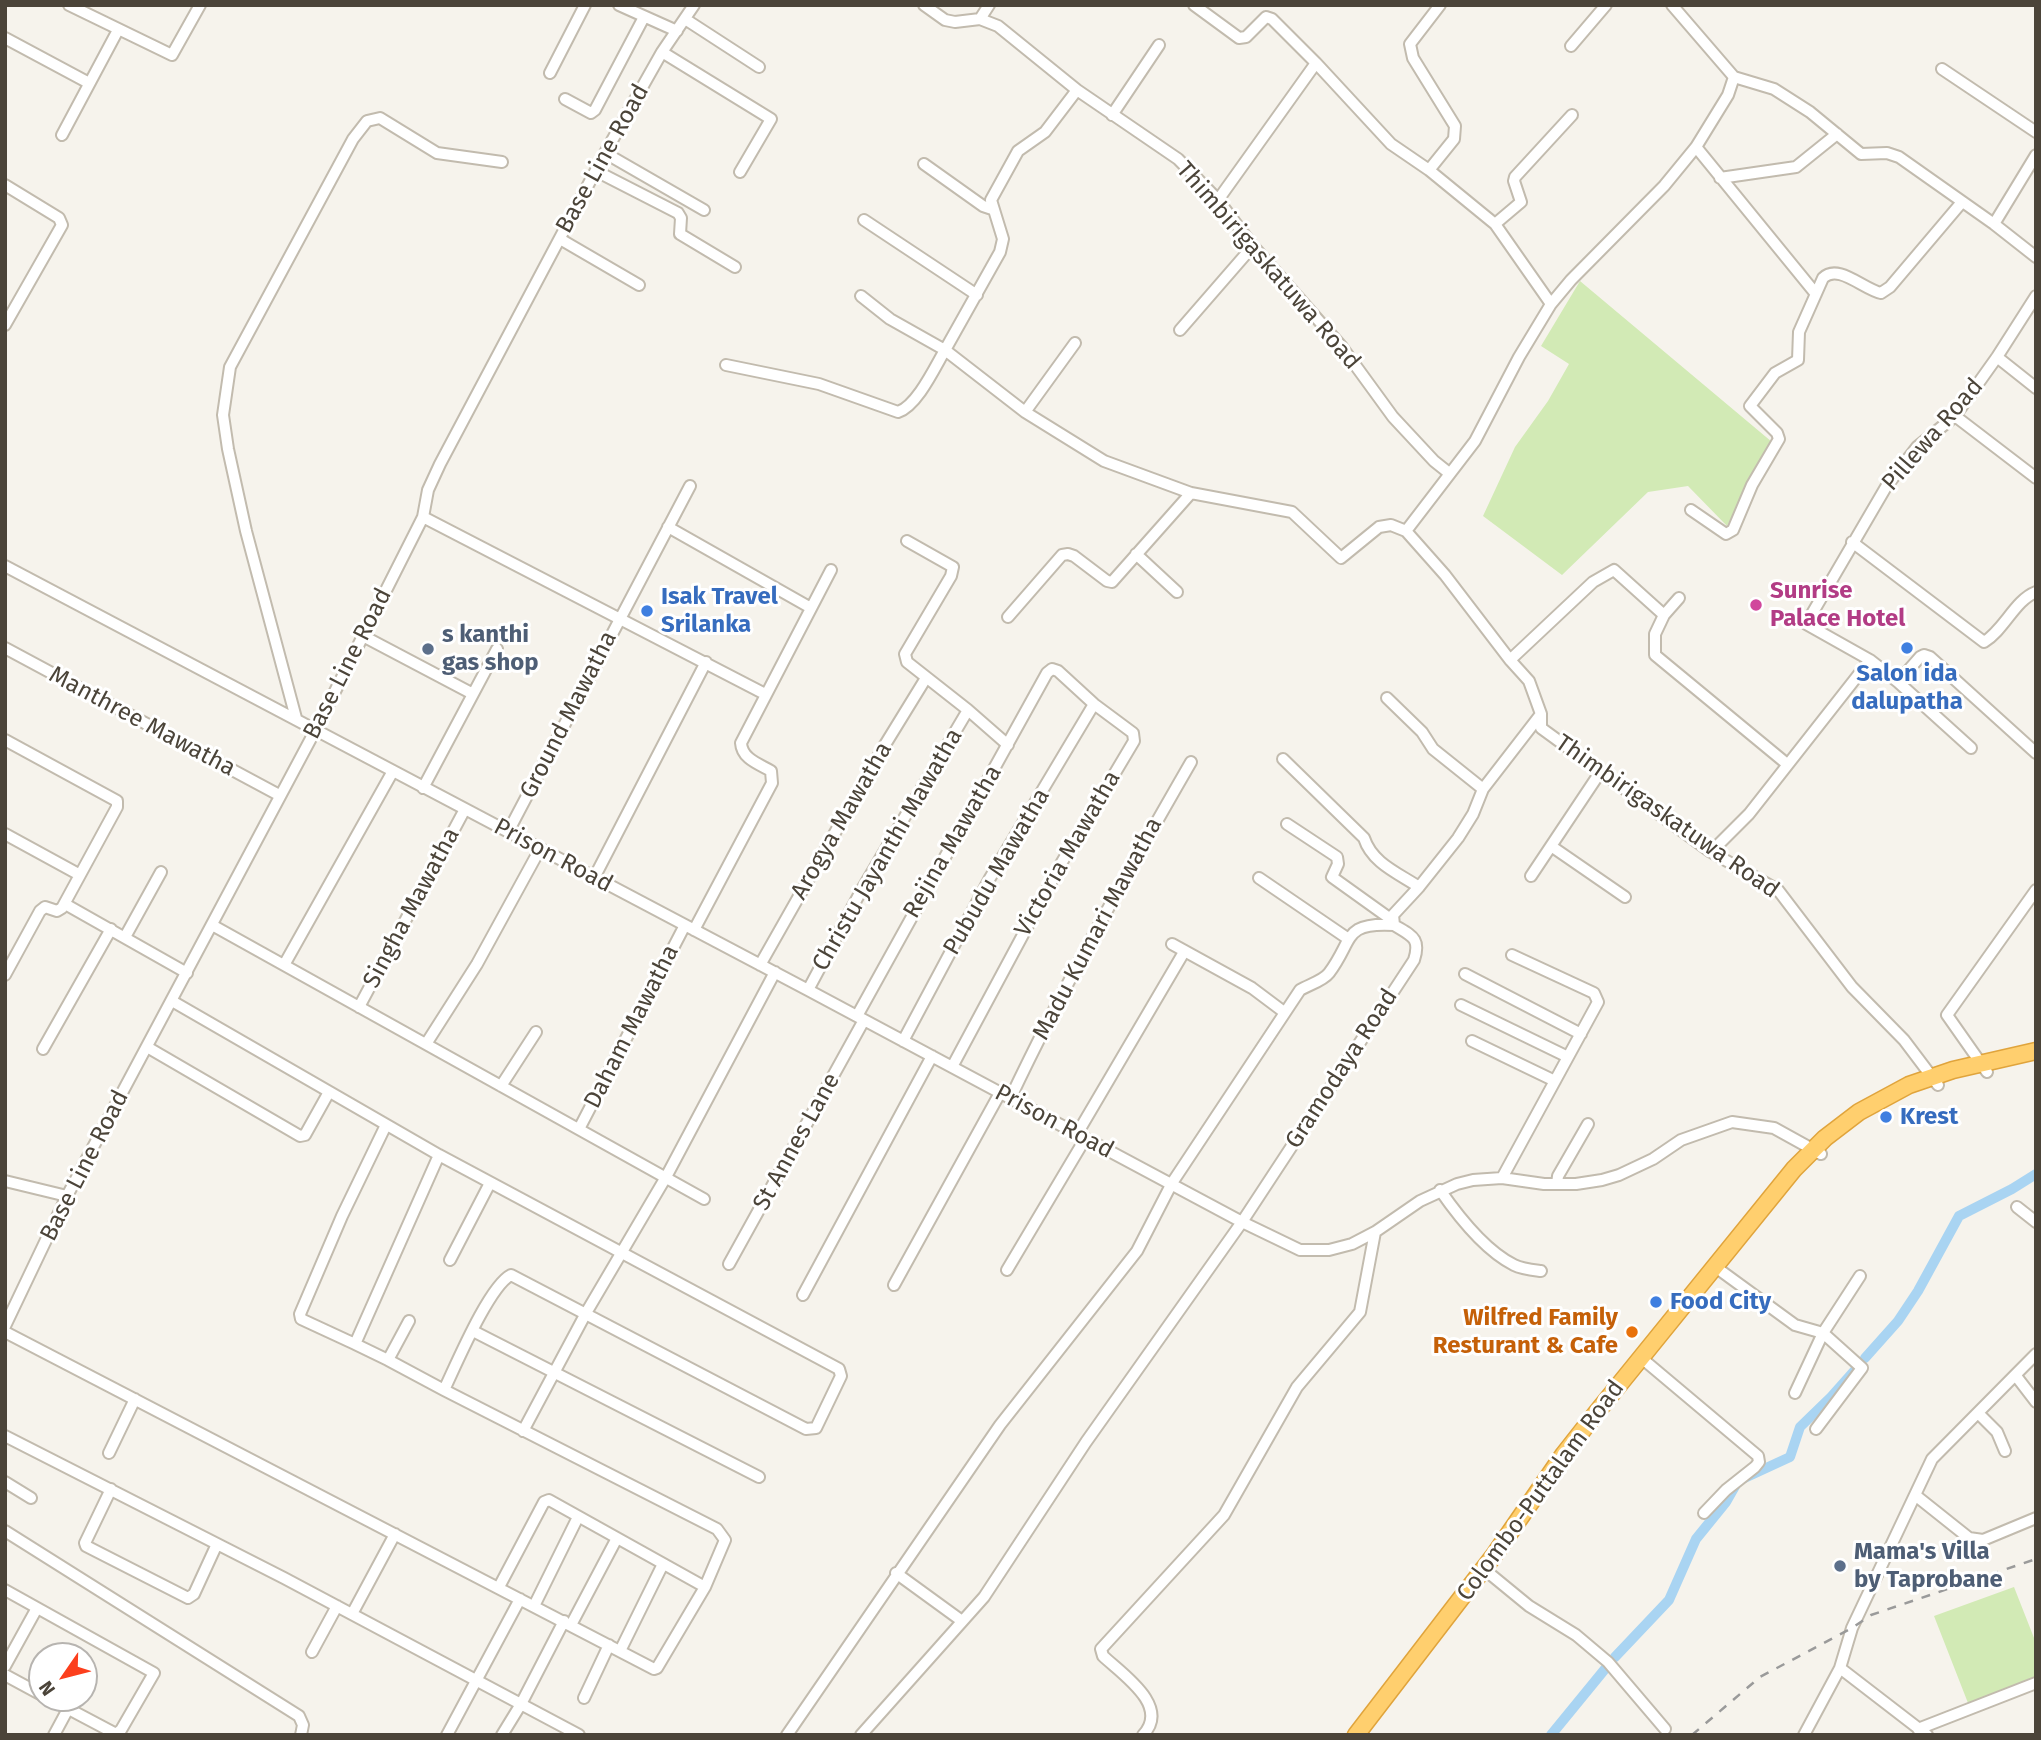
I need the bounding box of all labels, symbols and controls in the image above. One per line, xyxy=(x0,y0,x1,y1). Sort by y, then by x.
street label: Base Line Road xyxy=(550,80,656,238)
street label: Thimbirigaskatuwa Road xyxy=(1170,156,1366,376)
street label: Pillewa Road xyxy=(1876,373,1990,497)
place label: Sunrise Palace Hotel xyxy=(1770,577,1905,633)
place label: Isak Travel Srilanka xyxy=(661,583,778,639)
street label: Base Line Road xyxy=(298,584,398,744)
marker: Sunrise Palace Hotel xyxy=(1748,597,1764,613)
marker: Isak Travel Srilanka xyxy=(639,603,655,619)
place label: s kanthi gas shop xyxy=(442,621,539,677)
street label: Ground Mawatha xyxy=(514,627,624,803)
marker: Salon ida dalupatha xyxy=(1899,640,1915,656)
marker: s kanthi gas shop xyxy=(420,641,436,657)
place label: Salon ida dalupatha xyxy=(1851,660,1963,716)
street label: Manthree Mawatha xyxy=(44,661,240,783)
street label: Christu Jayanthi Mawatha xyxy=(807,724,969,976)
street label: Thimbirigaskatuwa Road xyxy=(1550,729,1784,905)
street label: Arogya Mawatha xyxy=(785,737,899,905)
street label: Rejina Mawatha xyxy=(898,761,1008,923)
street label: Victoria Mawatha xyxy=(1009,766,1127,942)
street label: Pubudu Mawatha xyxy=(938,784,1056,960)
street label: Prison Road xyxy=(489,813,617,899)
street label: Madu Kumari Mawatha xyxy=(1027,813,1169,1045)
street label: Singha Mawatha xyxy=(358,823,466,993)
street label: Daham Mawatha xyxy=(578,940,686,1114)
street label: Gramodaya Road xyxy=(1280,984,1404,1154)
street label: St Annes Lane xyxy=(747,1068,847,1216)
street label: Prison Road xyxy=(990,1079,1118,1165)
street label: Base Line Road xyxy=(35,1086,135,1246)
place label: Krest xyxy=(1900,1103,1958,1131)
marker: Krest xyxy=(1878,1109,1894,1125)
place label: Food City xyxy=(1670,1288,1771,1316)
marker: Food City xyxy=(1648,1294,1664,1310)
place label: Wilfred Family Resturant & Cafe xyxy=(1433,1304,1618,1360)
marker: Wilfred Family Resturant & Cafe xyxy=(1624,1324,1640,1340)
street label: Colombo-Puttalam Road xyxy=(1451,1375,1631,1607)
place label: Mama's Villa by Taprobane xyxy=(1854,1538,2003,1594)
marker: Mama's Villa by Taprobane xyxy=(1832,1558,1848,1574)
north arrow xyxy=(28,1642,98,1712)
text: N xyxy=(34,1676,60,1700)

